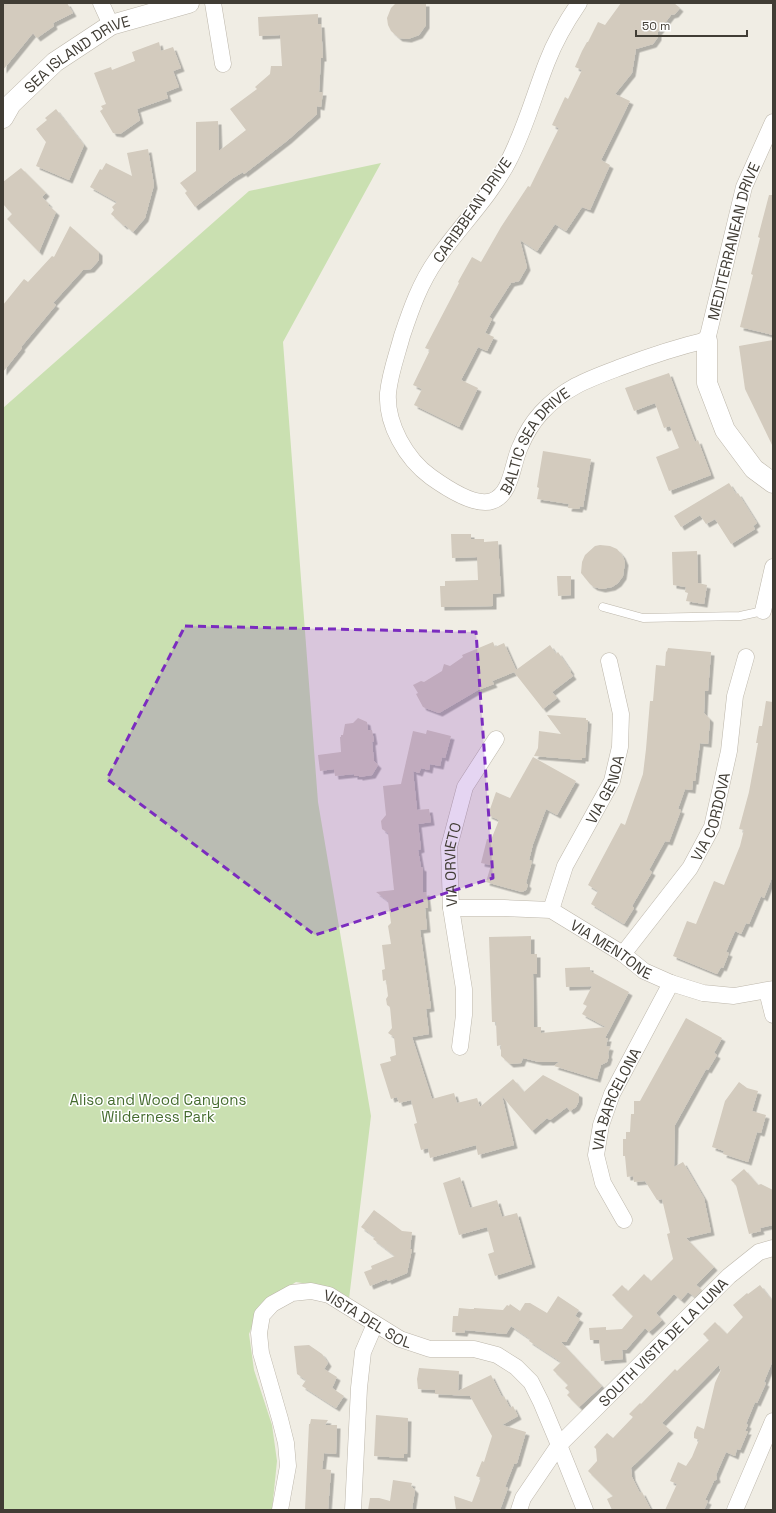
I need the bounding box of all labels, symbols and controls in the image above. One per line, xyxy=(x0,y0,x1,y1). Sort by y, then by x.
street label: SEA ISLAND DRIVE xyxy=(20,11,132,96)
scale bar xyxy=(636,12,747,38)
text: 50 m xyxy=(642,18,670,34)
street label: CARIBBEAN DRIVE xyxy=(429,154,515,266)
street label: MEDITERRANEAN DRIVE xyxy=(703,159,764,322)
street label: BALTIC SEA DRIVE xyxy=(495,383,573,498)
street label: VIA GENOA xyxy=(581,752,627,827)
street label: VIA CORDOVA xyxy=(686,770,734,864)
street label: VIA ORVIETO xyxy=(439,820,465,907)
street label: VIA MENTONE xyxy=(567,915,655,983)
street label: VIA BARCELONA xyxy=(587,1044,645,1152)
park label: Aliso and Wood Canyons Wilderness Park xyxy=(70,1090,247,1126)
street label: SOUTH VISTA DE LA LUNA xyxy=(594,1273,732,1410)
street label: VISTA DEL SOL xyxy=(322,1285,414,1352)

